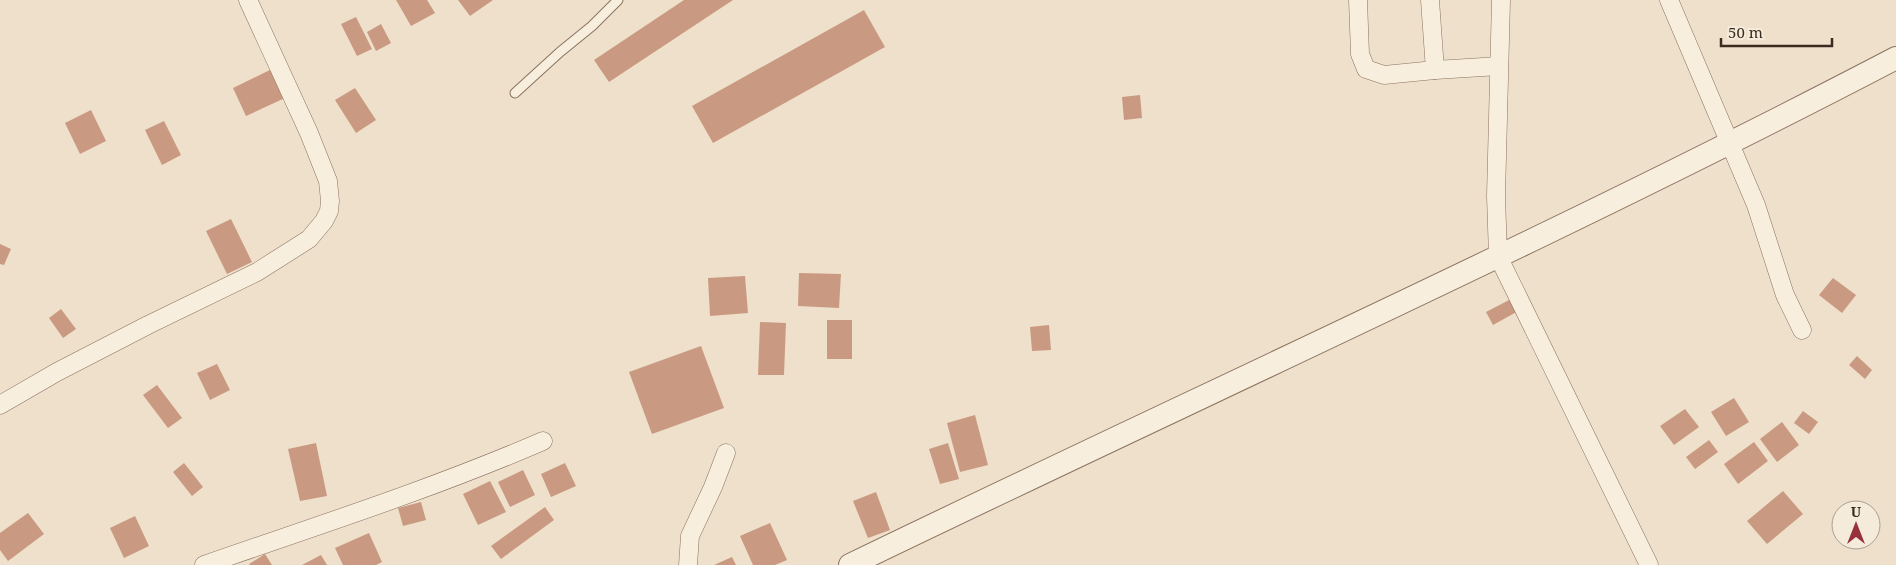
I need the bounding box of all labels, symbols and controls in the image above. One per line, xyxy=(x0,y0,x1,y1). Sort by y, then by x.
scale bar xyxy=(1721,15,1832,47)
text: 50 m xyxy=(1728,22,1763,42)
north arrow xyxy=(1831,500,1881,550)
text: U xyxy=(1851,502,1862,521)

